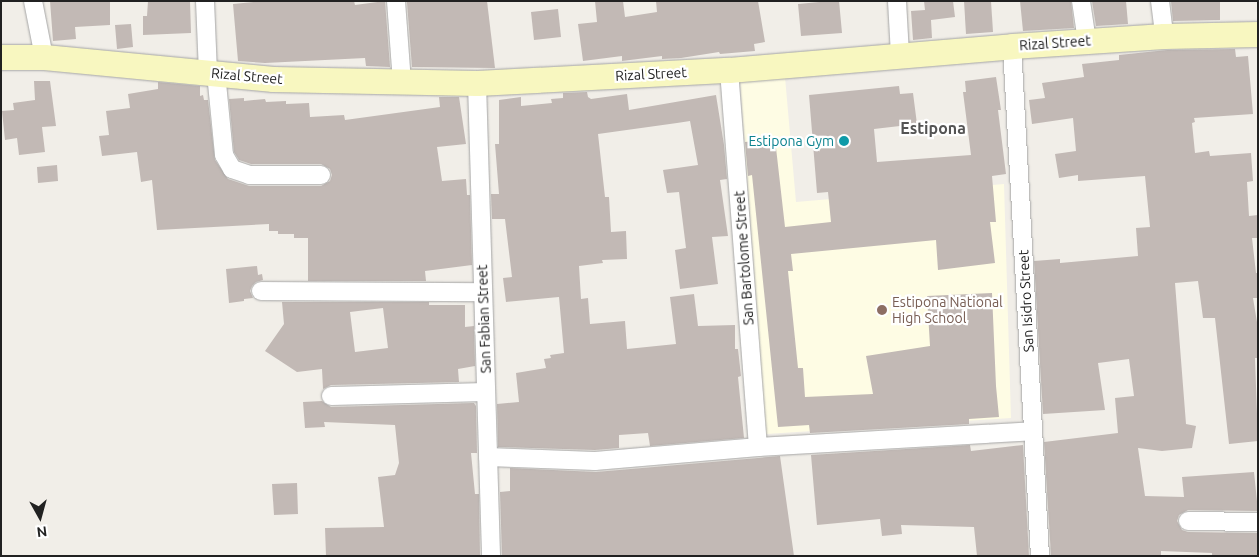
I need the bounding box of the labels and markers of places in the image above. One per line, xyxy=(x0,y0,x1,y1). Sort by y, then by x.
place label: Estipona Gym xyxy=(748,133,834,149)
marker: Estipona Gym xyxy=(838,135,850,147)
place label: Estipona National High School xyxy=(892,294,1003,326)
marker: Estipona National High School xyxy=(876,304,888,316)

